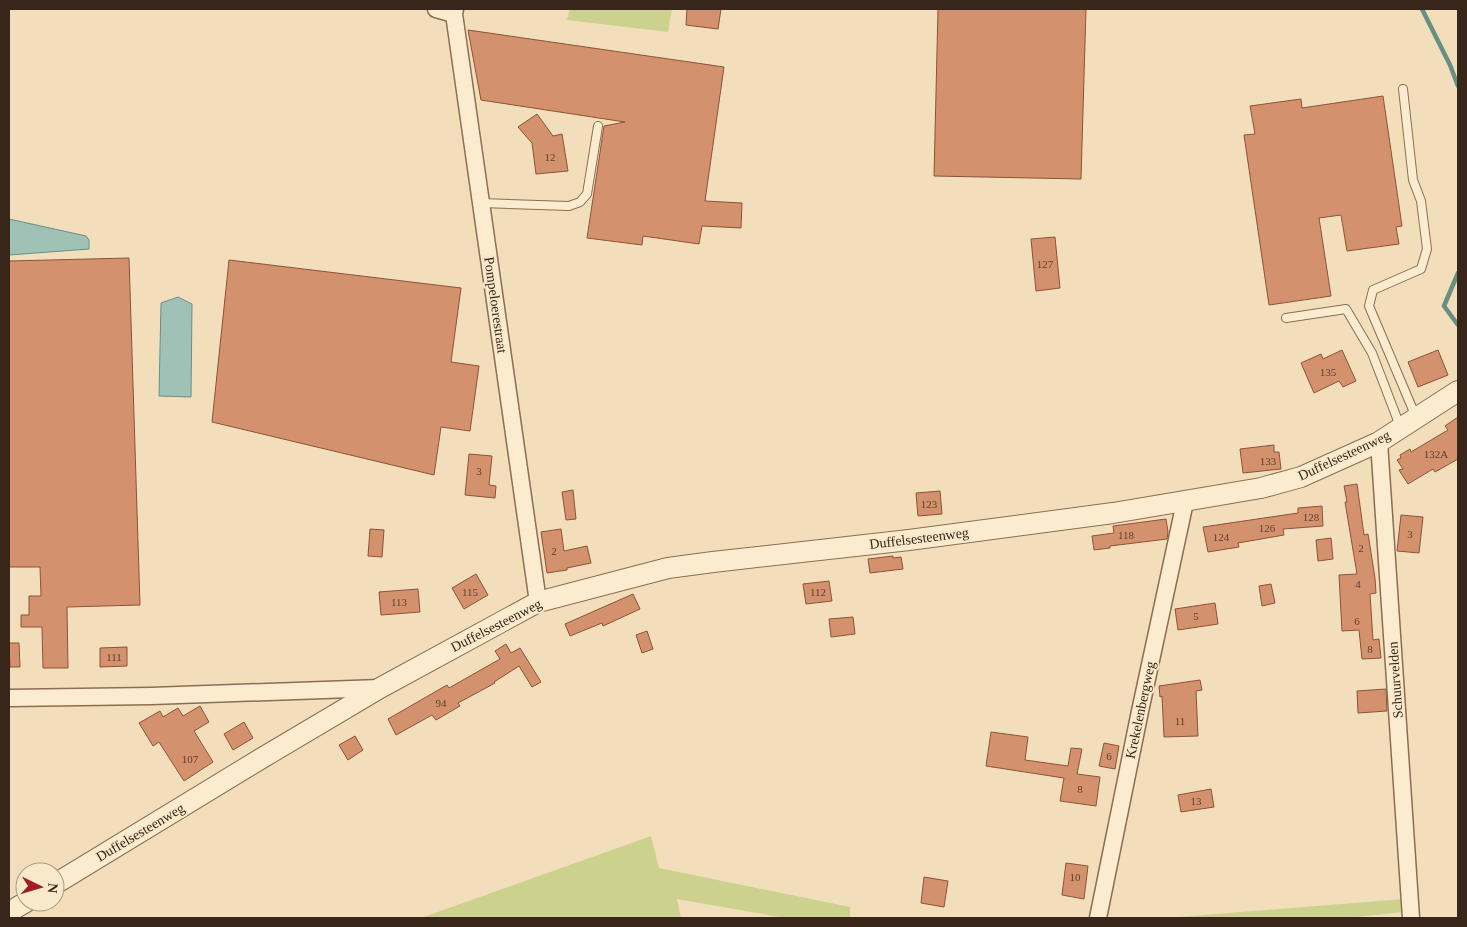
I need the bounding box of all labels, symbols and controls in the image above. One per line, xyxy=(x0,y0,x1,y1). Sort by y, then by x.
house number: 12 xyxy=(545,151,556,163)
street label: Pompeloerestraat xyxy=(481,256,510,354)
house number: 127 xyxy=(1037,258,1054,270)
house number: 135 xyxy=(1320,366,1337,378)
street label: Duffelsesteenweg xyxy=(1296,428,1393,483)
house number: 132A xyxy=(1424,448,1448,460)
house number: 133 xyxy=(1260,455,1277,467)
house number: 3 xyxy=(476,465,482,477)
house number: 123 xyxy=(921,498,938,510)
house number: 128 xyxy=(1303,511,1320,523)
house number: 126 xyxy=(1259,522,1276,534)
street label: Duffelsesteenweg xyxy=(868,525,970,552)
house number: 3 xyxy=(1407,528,1413,540)
house number: 118 xyxy=(1118,529,1135,541)
house number: 124 xyxy=(1213,531,1230,543)
house number: 2 xyxy=(1358,542,1364,554)
house number: 2 xyxy=(551,545,557,557)
house number: 4 xyxy=(1355,578,1361,590)
house number: 115 xyxy=(462,586,479,598)
house number: 112 xyxy=(810,586,826,598)
house number: 113 xyxy=(391,596,408,608)
street label: Duffelsesteenweg xyxy=(448,596,544,655)
house number: 5 xyxy=(1193,610,1199,622)
house number: 6 xyxy=(1354,615,1360,627)
street label: Schuurvelden xyxy=(1385,641,1406,719)
house number: 8 xyxy=(1367,643,1373,655)
house number: 111 xyxy=(106,651,122,663)
street label: Krekelenbergweg xyxy=(1123,660,1158,760)
house number: 94 xyxy=(436,697,447,709)
house number: 11 xyxy=(1175,715,1185,727)
house number: 6 xyxy=(1106,750,1112,762)
house number: 107 xyxy=(182,753,199,765)
house number: 8 xyxy=(1077,783,1083,795)
house number: 13 xyxy=(1191,795,1202,807)
street label: Duffelsesteenweg xyxy=(94,800,187,865)
north arrow xyxy=(15,862,65,912)
house number: 10 xyxy=(1070,871,1081,883)
text: N xyxy=(45,882,60,894)

